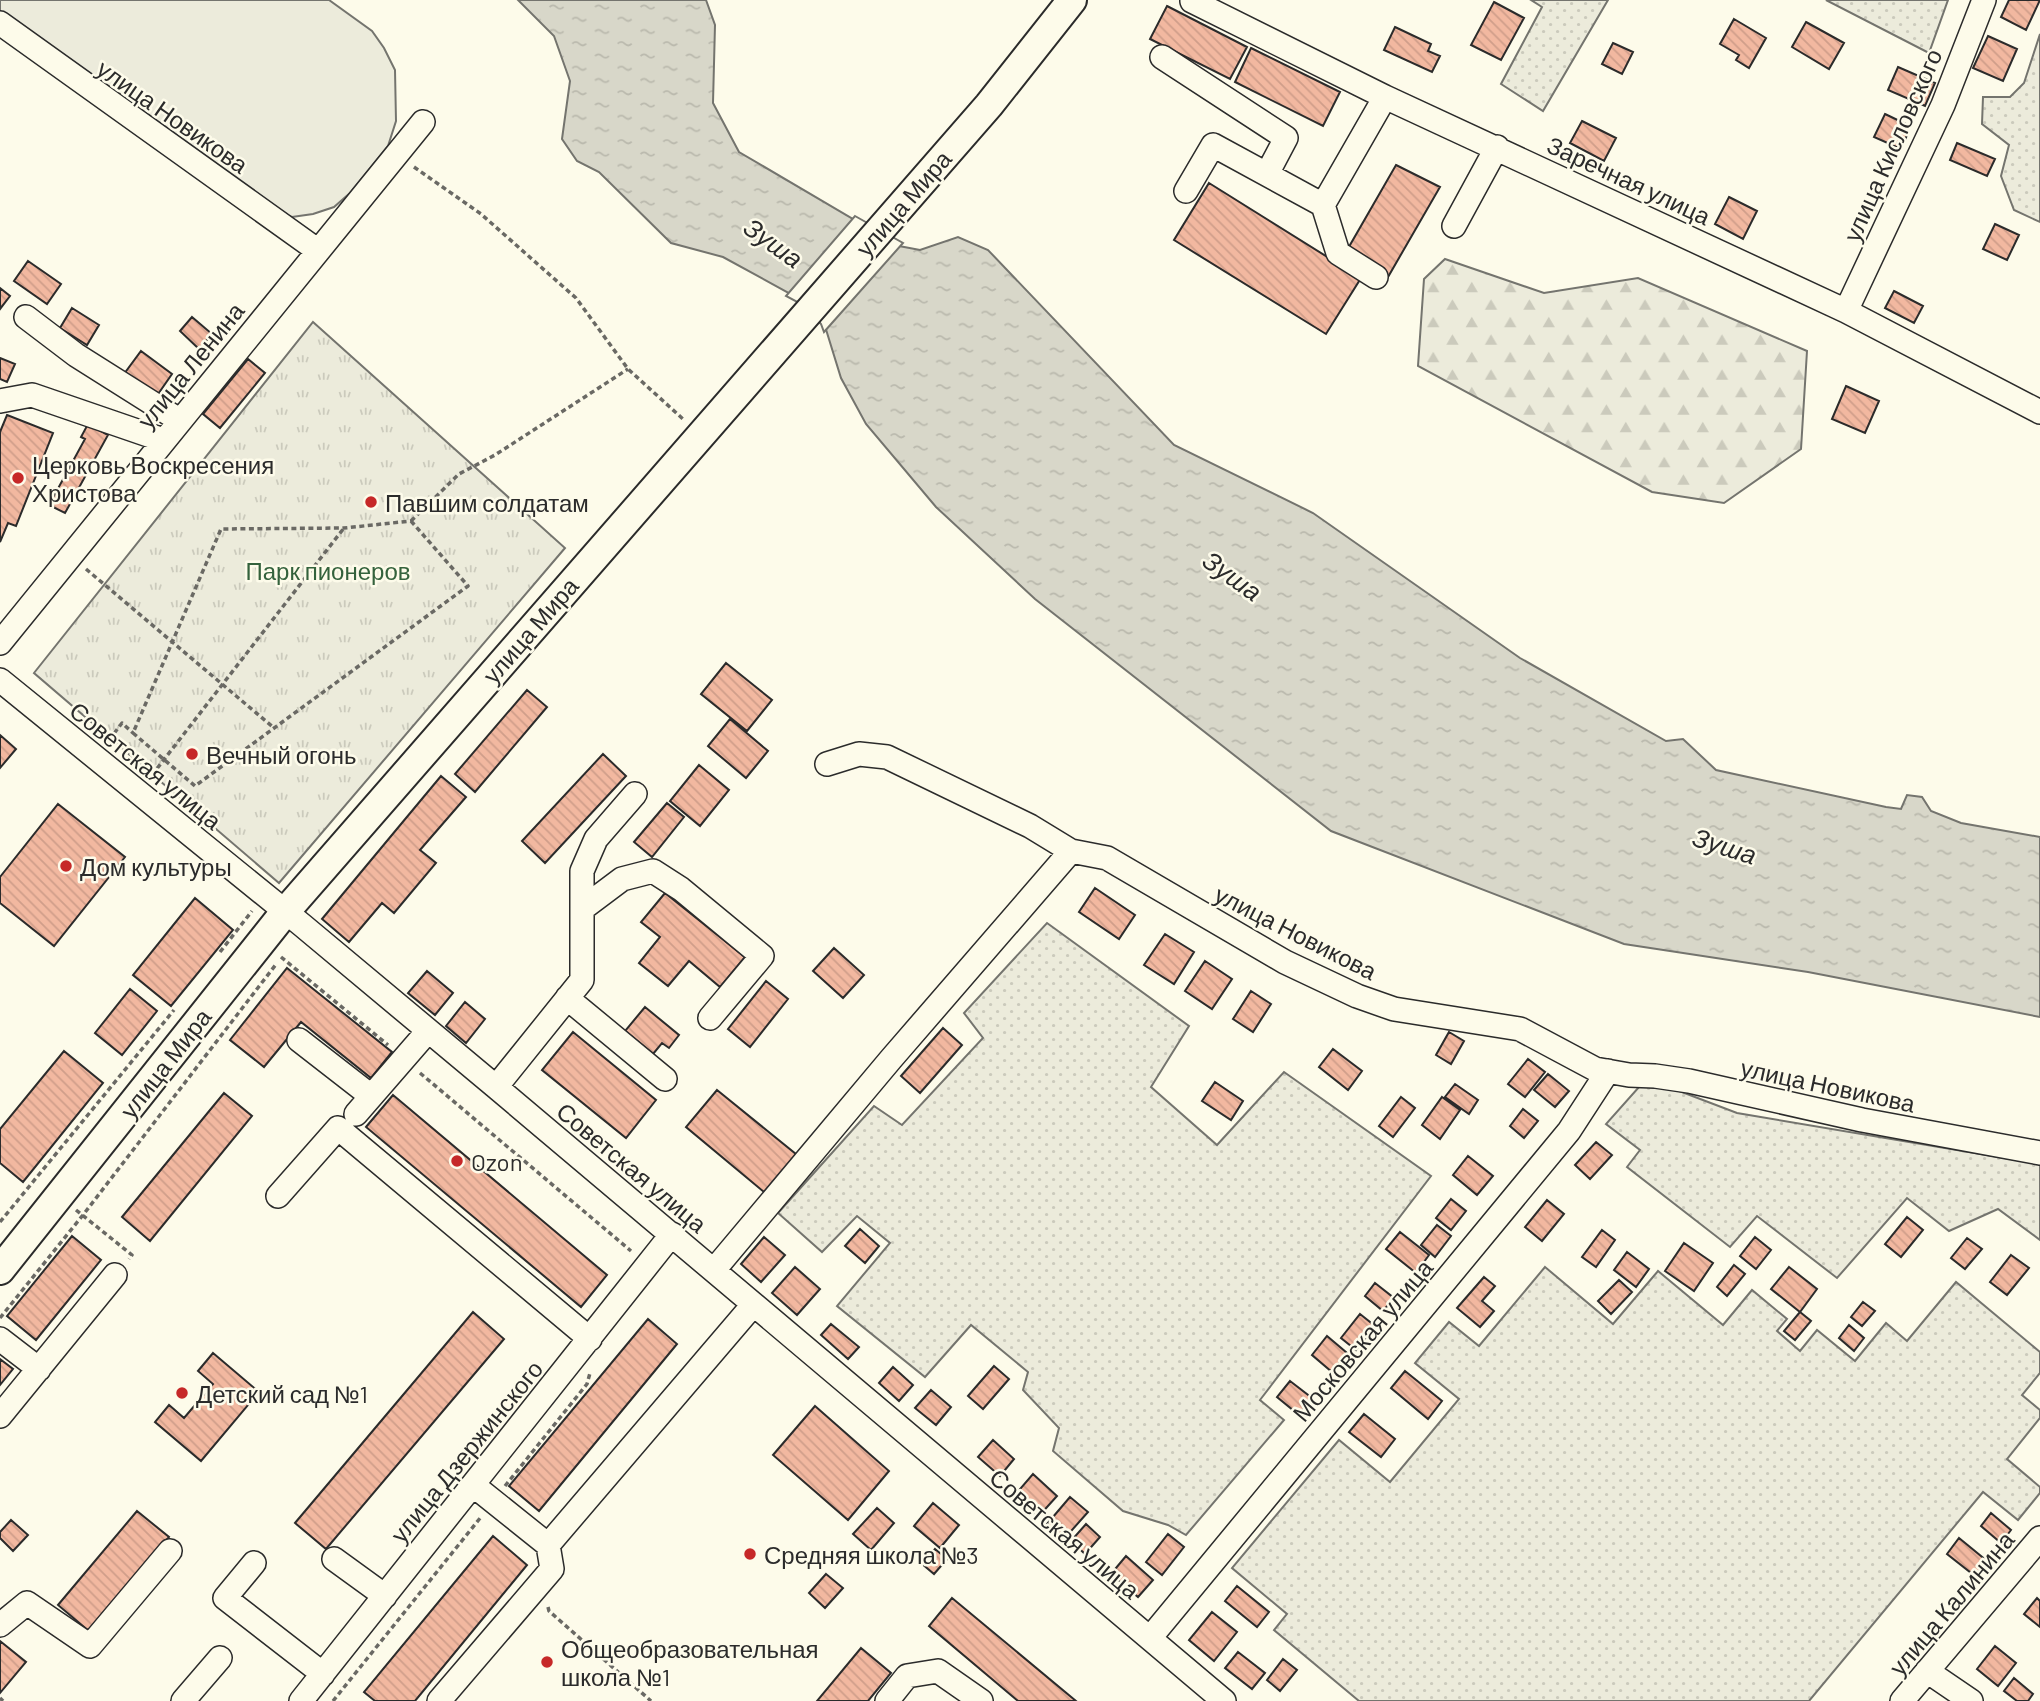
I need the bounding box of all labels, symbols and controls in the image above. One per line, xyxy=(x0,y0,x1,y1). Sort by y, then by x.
street label: улица Кисловского xyxy=(1836,44,1948,246)
street label: улица Новикова xyxy=(92,53,255,179)
street label: Заречная улица xyxy=(1543,130,1716,231)
street label: улица Мира xyxy=(849,144,957,262)
water label: Зуша xyxy=(739,210,809,274)
street label: улица Ленина xyxy=(131,296,250,434)
place label: Церковь Воскресения Христова xyxy=(32,450,274,507)
marker: Церковь Воскресения Христова xyxy=(10,470,26,486)
place label: Павшим солдатам xyxy=(385,488,589,517)
marker: Павшим солдатам xyxy=(363,494,379,510)
water label: Зуша xyxy=(1198,543,1268,607)
park label: Парк пионеров xyxy=(245,556,411,585)
street label: улица Мира xyxy=(476,571,584,689)
street label: Советская улица xyxy=(64,695,228,835)
place label: Вечный огонь xyxy=(206,740,356,769)
marker: Вечный огонь xyxy=(184,746,200,762)
water label: Зуша xyxy=(1689,820,1761,870)
place label: Дом культуры xyxy=(80,852,232,881)
marker: Дом культуры xyxy=(58,858,74,874)
street label: улица Новикова xyxy=(1210,879,1382,986)
street label: улица Мира xyxy=(113,1002,217,1123)
street label: улица Новикова xyxy=(1738,1052,1918,1118)
street label: Советская улица xyxy=(551,1096,713,1238)
place label: Ozon xyxy=(471,1147,523,1176)
marker: Ozon xyxy=(449,1153,465,1169)
street label: Московская улица xyxy=(1286,1253,1439,1427)
street label: улица Дзержинского xyxy=(384,1354,548,1548)
place label: Детский сад №1 xyxy=(196,1379,368,1408)
marker: Детский сад №1 xyxy=(174,1385,190,1401)
street label: Советская улица xyxy=(984,1462,1146,1604)
street label: улица Калинина xyxy=(1882,1525,2020,1681)
place label: Средняя школа №3 xyxy=(764,1540,979,1569)
marker: Средняя школа №3 xyxy=(742,1546,758,1562)
place label: Общеобразовательная школа №1 xyxy=(561,1634,819,1691)
marker: Общеобразовательная школа №1 xyxy=(539,1654,555,1670)

